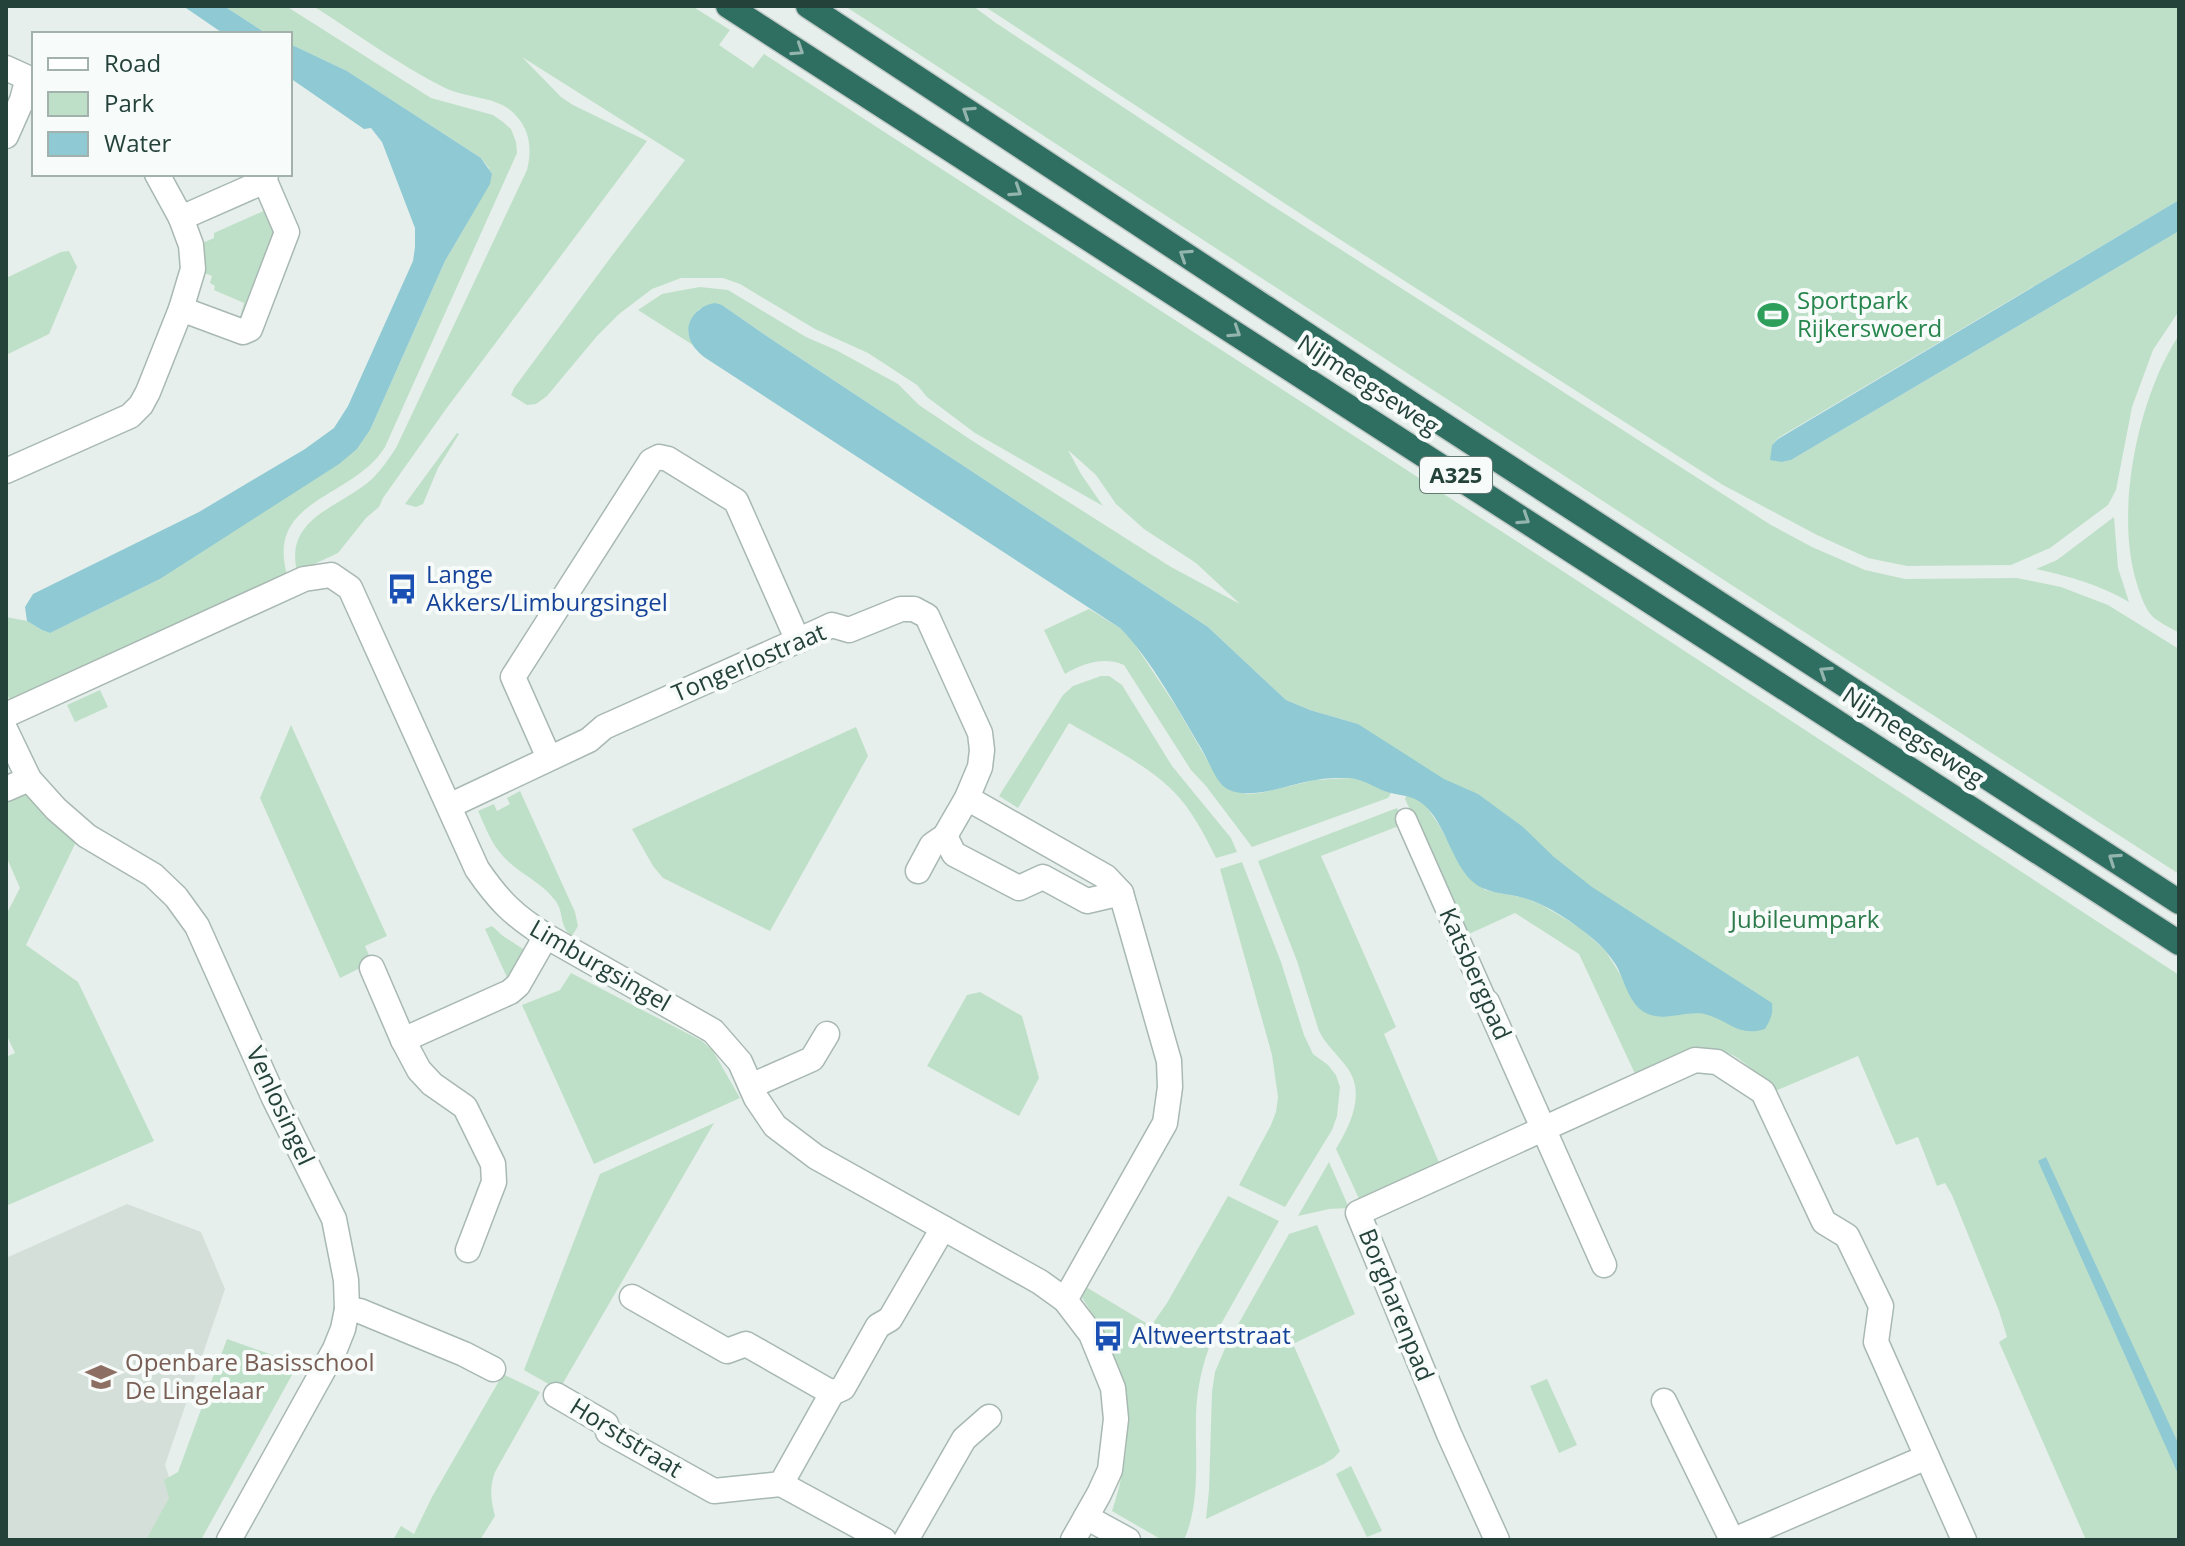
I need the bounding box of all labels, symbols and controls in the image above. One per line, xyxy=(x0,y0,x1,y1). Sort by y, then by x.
legend xyxy=(32,32,292,176)
one-way arrow xyxy=(789,41,804,56)
text: Road xyxy=(104,46,161,79)
text: Park xyxy=(104,86,155,119)
one-way arrow xyxy=(962,106,977,121)
text: Water xyxy=(104,126,172,159)
one-way arrow xyxy=(1007,182,1022,197)
one-way arrow xyxy=(1179,250,1194,265)
place label: Sportpark Rijkerswoerd xyxy=(1797,283,1942,344)
sports icon: Sportpark Rijkerswoerd xyxy=(1756,298,1790,332)
one-way arrow xyxy=(1226,323,1240,338)
street label: Nijmeegseweg xyxy=(1292,326,1446,442)
road number: A325 xyxy=(1420,457,1492,493)
one-way arrow xyxy=(1515,509,1529,524)
place label: Lange Akkers/Limburgsingel xyxy=(426,557,668,618)
bus stop icon: Lange Akkers/Limburgsingel xyxy=(385,572,419,606)
street label: Tongerlostraat xyxy=(666,614,830,709)
one-way arrow xyxy=(1820,666,1834,681)
street label: Nijmeegseweg xyxy=(1837,678,1991,794)
one-way arrow xyxy=(2108,854,2123,869)
street label: Katsbergpad xyxy=(1432,902,1520,1045)
park label: Jubileumpark xyxy=(1729,902,1880,935)
street label: Limburgsingel xyxy=(524,911,677,1018)
street label: Venlosingel xyxy=(239,1040,323,1170)
street label: Borgharenpad xyxy=(1352,1223,1443,1386)
place label: Altweertstraat xyxy=(1132,1318,1291,1351)
bus stop icon: Altweertstraat xyxy=(1091,1319,1125,1353)
place label: Openbare Basisschool De Lingelaar xyxy=(125,1345,374,1406)
school or university icon: Openbare Basisschool De Lingelaar xyxy=(84,1360,118,1394)
street label: Horststraat xyxy=(564,1389,689,1484)

